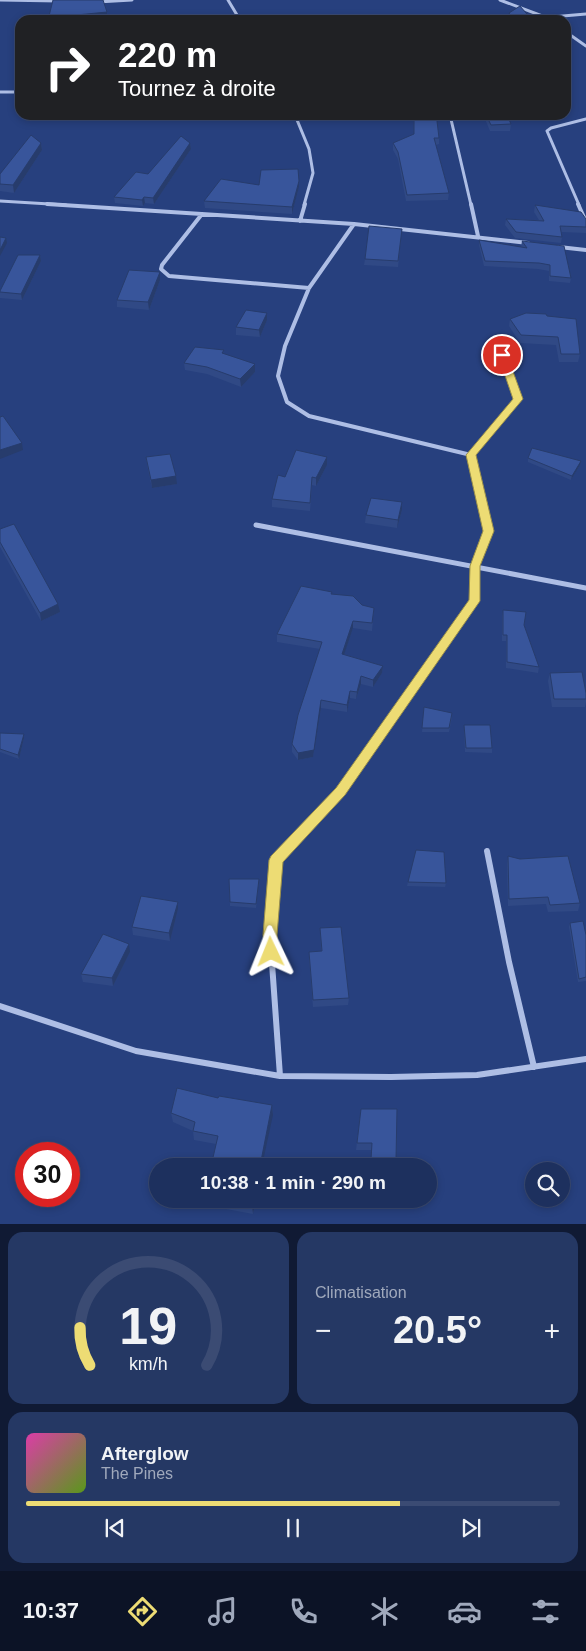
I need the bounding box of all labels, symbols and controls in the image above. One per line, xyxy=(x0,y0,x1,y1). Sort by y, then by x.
icon: right xyxy=(35,35,100,100)
text: 220 m xyxy=(118,35,217,74)
text: Tournez à droite xyxy=(118,76,276,101)
pin xyxy=(481,334,523,376)
icon: arrive xyxy=(488,341,516,369)
position arrow xyxy=(244,925,296,977)
speed limit sign: 30 xyxy=(15,1142,80,1207)
map controls xyxy=(525,1162,570,1207)
button: search xyxy=(525,1162,570,1207)
text: 10:38 · 1 min · 290 m xyxy=(200,1172,386,1193)
text: Climatisation xyxy=(315,1284,407,1301)
text: 19 xyxy=(120,1297,177,1355)
text: 20.5° xyxy=(393,1309,482,1351)
text: − xyxy=(315,1315,331,1346)
text: + xyxy=(544,1315,560,1346)
text: km/h xyxy=(129,1354,168,1374)
text: Afterglow xyxy=(101,1443,189,1464)
text: The Pines xyxy=(101,1465,173,1482)
icon: previous xyxy=(101,1514,129,1542)
icon: pause xyxy=(279,1514,307,1542)
icon: next xyxy=(457,1514,485,1542)
icon: directions xyxy=(125,1594,160,1629)
icon: music xyxy=(205,1594,240,1629)
icon: phone xyxy=(286,1594,321,1629)
icon: climate xyxy=(367,1594,402,1629)
icon: car xyxy=(447,1594,482,1629)
icon: filters xyxy=(528,1594,563,1629)
text: 10:37 xyxy=(23,1598,79,1623)

